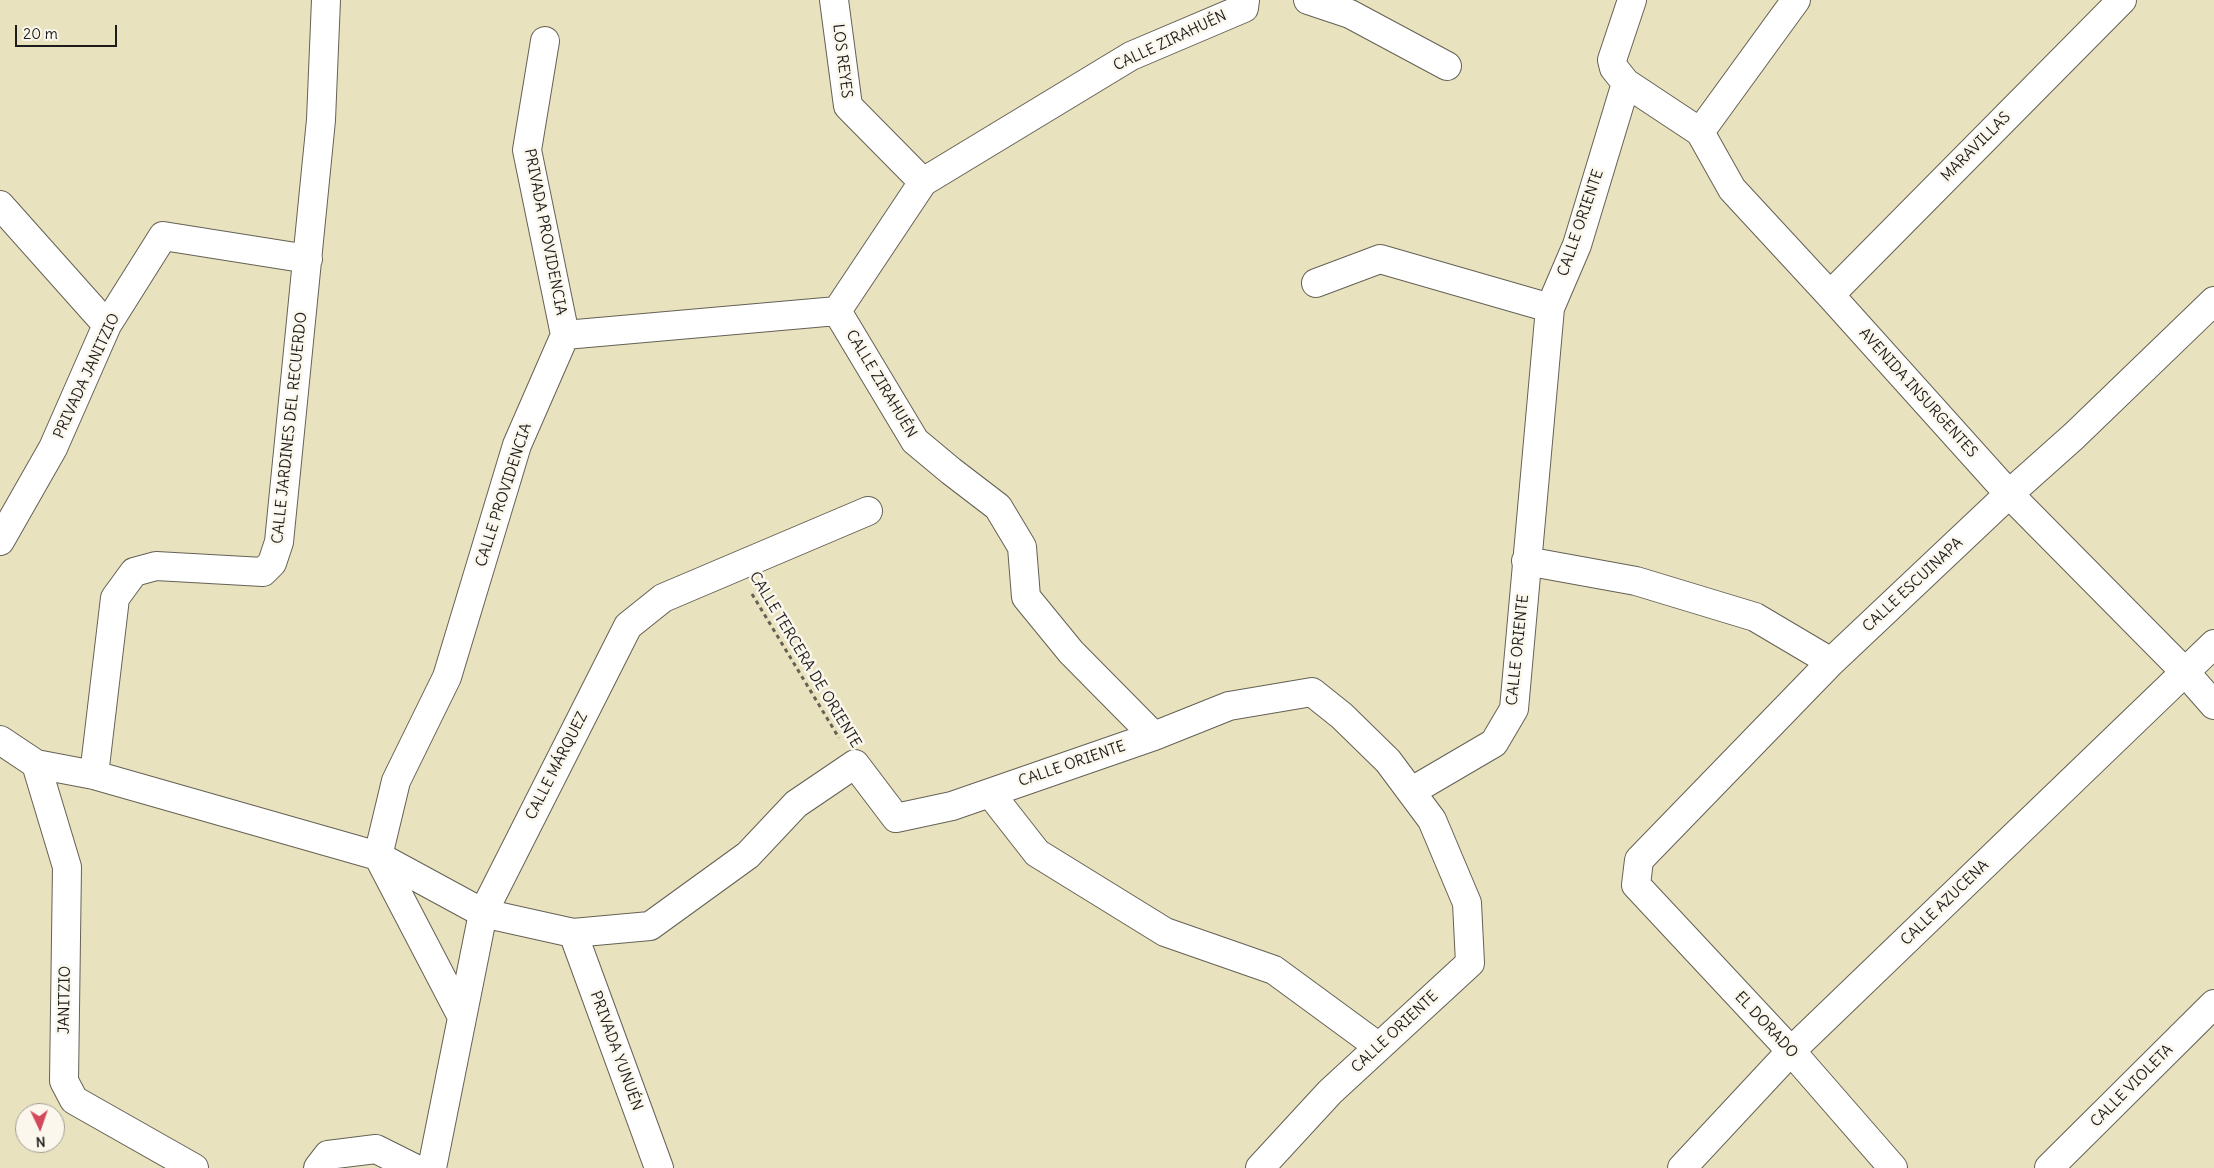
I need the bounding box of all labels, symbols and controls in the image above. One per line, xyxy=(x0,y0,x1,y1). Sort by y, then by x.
street label: CALLE ZIRAHUÉN xyxy=(1111,7,1229,75)
scale bar xyxy=(18,15,120,47)
street label: LOS REYES xyxy=(829,23,855,99)
text: 20 m xyxy=(23,24,58,43)
street label: MARAVILLAS xyxy=(1938,109,2014,185)
street label: PRIVADA PROVIDENCIA xyxy=(520,147,570,317)
street label: CALLE ORIENTE xyxy=(1554,167,1608,279)
street label: PRIVADA JANITZIO xyxy=(50,311,124,441)
street label: CALLE JARDINES DEL RECUERDO xyxy=(269,311,311,545)
street label: AVENIDA INSURGENTES xyxy=(1855,325,1981,461)
street label: CALLE ZIRAHUÉN xyxy=(842,327,920,441)
street label: CALLE PROVIDENCIA xyxy=(472,421,536,569)
street label: CALLE ESCUINAPA xyxy=(1859,534,1967,636)
street label: CALLE TERCERA DE ORIENTE xyxy=(745,569,865,751)
street label: CALLE ORIENTE xyxy=(1503,593,1533,707)
street label: CALLE MÁRQUEZ xyxy=(522,709,592,823)
street label: CALLE ORIENTE xyxy=(1016,737,1128,791)
street label: CALLE AZUCENA xyxy=(1897,857,1993,949)
street label: JANITZIO xyxy=(55,966,75,1034)
street label: CALLE ORIENTE xyxy=(1348,987,1442,1077)
street label: EL DORADO xyxy=(1731,988,1801,1062)
street label: PRIVADA YUNUÉN xyxy=(586,989,646,1113)
street label: CALLE VIOLETA xyxy=(2087,1041,2177,1131)
north arrow xyxy=(15,1103,65,1153)
text: N xyxy=(35,1133,46,1151)

